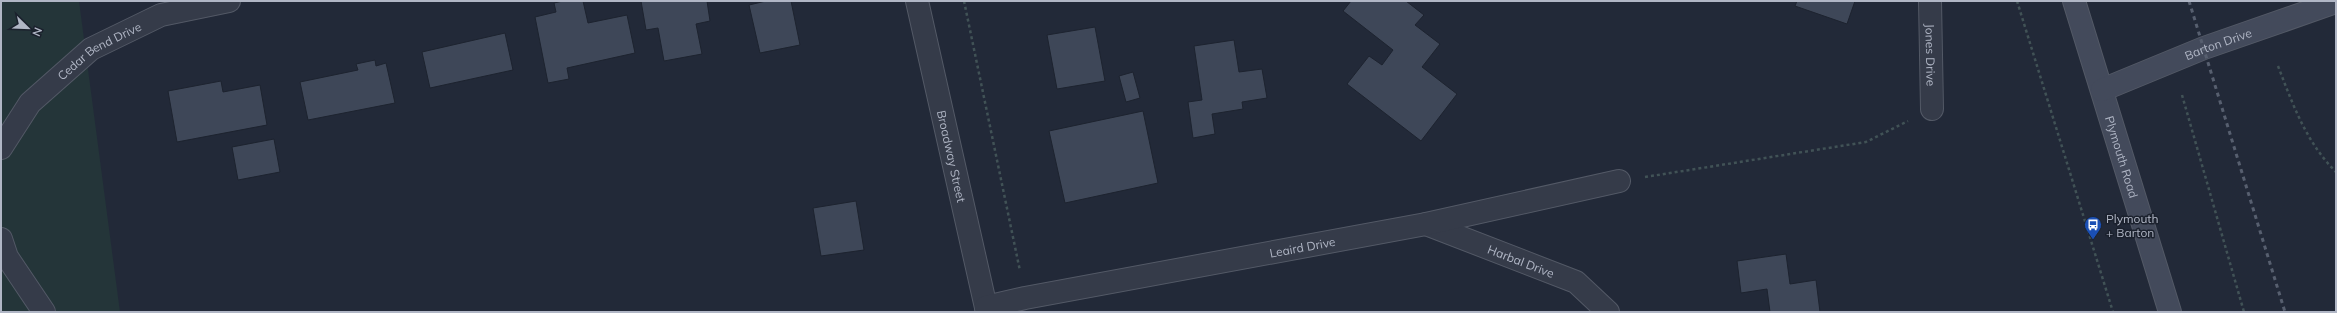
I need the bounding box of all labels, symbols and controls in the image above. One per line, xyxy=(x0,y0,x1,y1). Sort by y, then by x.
north arrow xyxy=(8,8,48,48)
street label: Cedar Bend Drive xyxy=(54,18,143,83)
street label: Jones Drive xyxy=(1923,24,1939,86)
text: N xyxy=(29,25,45,38)
street label: Barton Drive xyxy=(2182,25,2254,63)
street label: Broadway Street xyxy=(934,109,970,204)
street label: Plymouth Road xyxy=(2102,114,2142,200)
place label: Plymouth + Barton xyxy=(2106,211,2159,240)
bus stop icon: Plymouth + Barton xyxy=(2083,215,2103,240)
street label: Leaird Drive xyxy=(1268,233,1336,260)
street label: Harbal Drive xyxy=(1486,241,1557,280)

